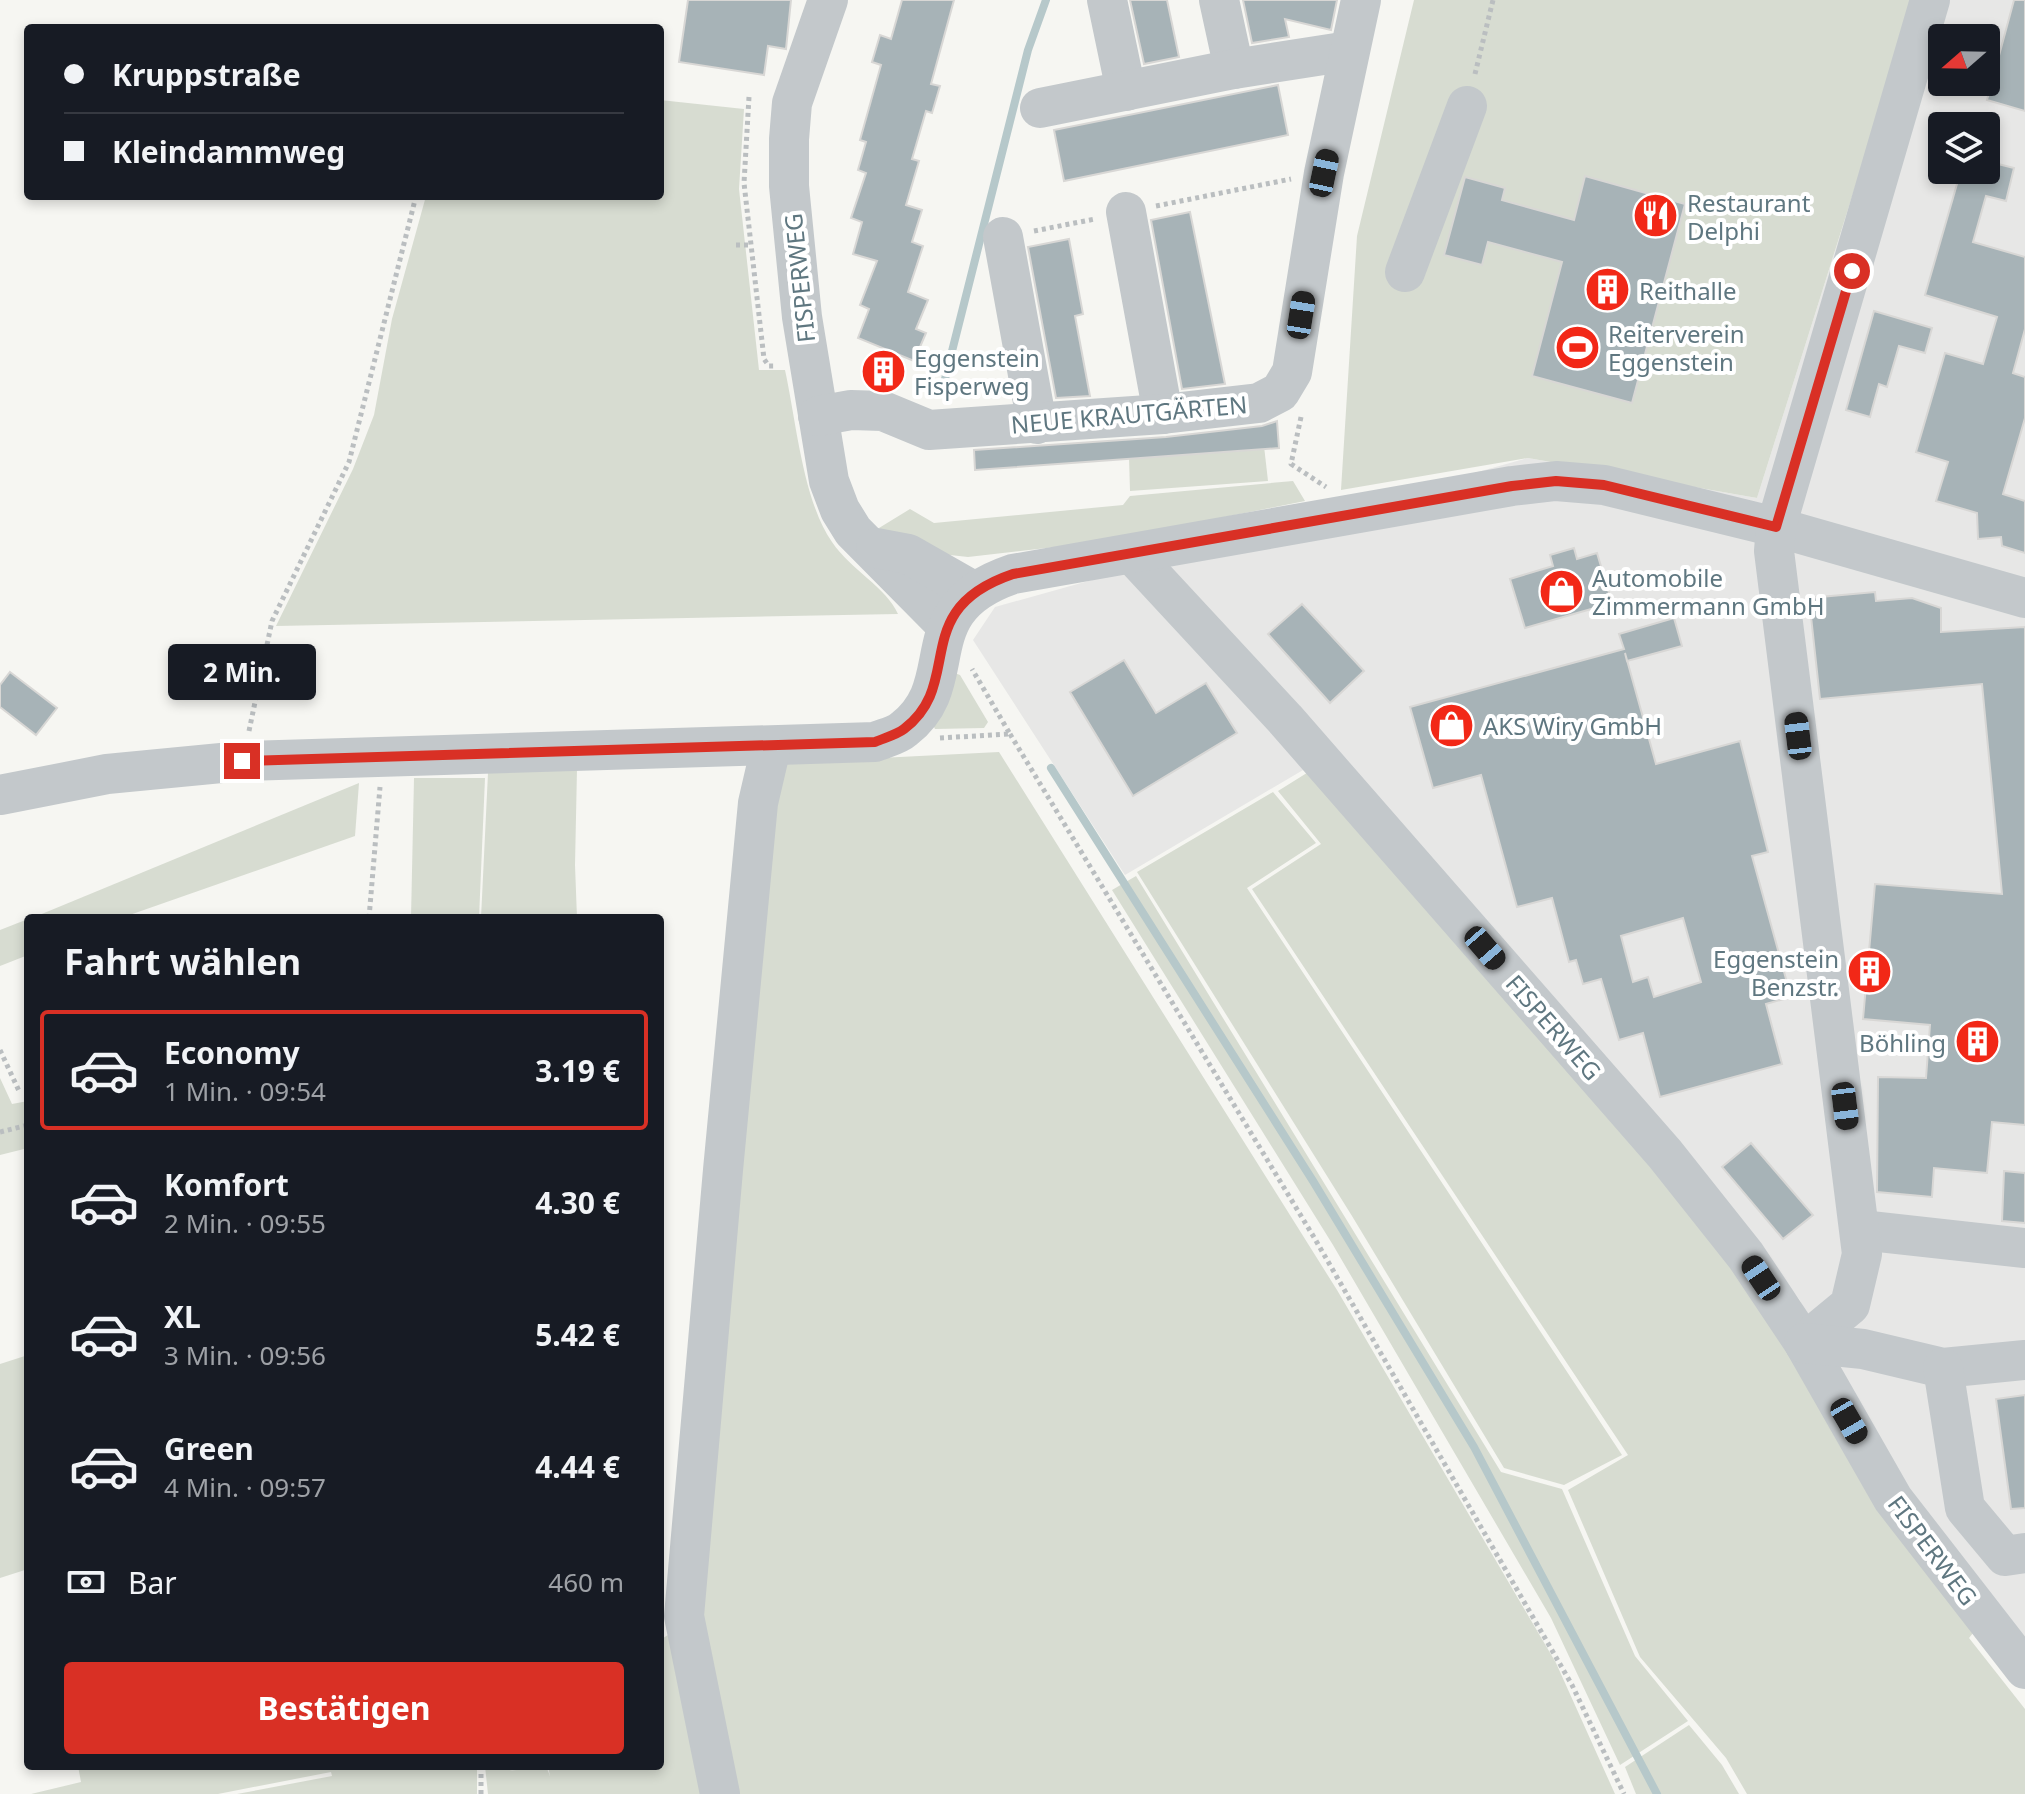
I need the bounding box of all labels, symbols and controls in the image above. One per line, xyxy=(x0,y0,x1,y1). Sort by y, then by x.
north arrow xyxy=(1928,24,2000,96)
map controls xyxy=(1928,24,2000,184)
text: Kruppstraße xyxy=(112,54,301,95)
button: layers xyxy=(1928,112,2000,184)
text: Kleindammweg xyxy=(112,131,345,172)
car xyxy=(1307,147,1341,199)
place label: Restaurant Delphi xyxy=(1687,186,1811,247)
restaurant icon: Restaurant Delphi xyxy=(1632,192,1680,240)
street label: FISPERWEG xyxy=(776,212,822,344)
route start xyxy=(1834,253,1870,289)
building icon: Reithalle xyxy=(1584,266,1632,314)
place label: Reithalle xyxy=(1639,274,1737,307)
car xyxy=(1285,289,1317,341)
place label: Reiterverein Eggenstein xyxy=(1608,317,1745,378)
sports icon: Reiterverein Eggenstein xyxy=(1553,323,1601,371)
place label: Eggenstein Fisperweg xyxy=(914,341,1040,402)
building icon: Eggenstein Fisperweg xyxy=(859,347,907,395)
street label: NEUE KRAUTGÄRTEN xyxy=(1010,387,1248,441)
place label: Automobile Zimmermann GmbH xyxy=(1592,561,1825,622)
shop icon: Automobile Zimmermann GmbH xyxy=(1537,567,1585,615)
callout: 2 Min. xyxy=(168,645,316,701)
text: 2 Min. xyxy=(203,654,281,690)
shop icon: AKS Wiry GmbH xyxy=(1428,701,1476,749)
place label: AKS Wiry GmbH xyxy=(1483,709,1662,742)
car xyxy=(1783,711,1813,761)
route end xyxy=(224,743,260,779)
car xyxy=(1460,922,1510,974)
text: Fahrt wählen xyxy=(64,937,301,986)
place label: Eggenstein Benzstr. xyxy=(1713,942,1839,1003)
building icon: Eggenstein Benzstr. xyxy=(1846,948,1894,996)
street label: FISPERWEG xyxy=(1499,967,1609,1087)
building icon: Böhling xyxy=(1953,1018,2001,1066)
place label: Böhling xyxy=(1859,1026,1946,1059)
text: Economy xyxy=(164,1032,300,1073)
icon: car xyxy=(68,1034,140,1106)
text: 3.19 € xyxy=(535,1050,620,1091)
text: 1 Min. · 09:54 xyxy=(164,1073,326,1109)
car xyxy=(1830,1081,1860,1131)
text: Komfort xyxy=(164,1164,289,1205)
icon: car xyxy=(68,1166,140,1238)
text: 4.30 € xyxy=(535,1182,620,1223)
text: 2 Min. · 09:55 xyxy=(164,1205,326,1241)
car xyxy=(1738,1251,1784,1305)
text: XL xyxy=(164,1296,201,1337)
icon: car xyxy=(68,1298,140,1370)
text: 5.42 € xyxy=(535,1314,620,1355)
text: 3 Min. · 09:56 xyxy=(164,1337,326,1373)
car xyxy=(1827,1394,1871,1448)
text: Green xyxy=(164,1428,254,1469)
icon: car xyxy=(68,1430,140,1502)
text: 4.44 € xyxy=(535,1446,620,1487)
text: 4 Min. · 09:57 xyxy=(164,1469,326,1505)
street label: FISPERWEG xyxy=(1881,1488,1985,1612)
icon: cash xyxy=(64,1560,108,1604)
text: Bar xyxy=(128,1562,177,1603)
text: 460 m xyxy=(548,1564,624,1600)
button: Bestätigen xyxy=(64,1662,624,1754)

